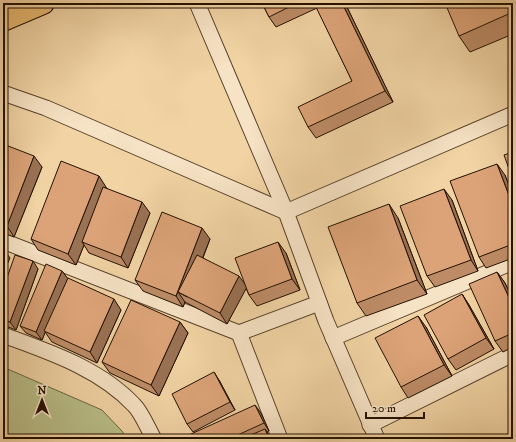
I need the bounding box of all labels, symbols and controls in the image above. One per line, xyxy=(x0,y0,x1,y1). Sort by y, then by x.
north arrow xyxy=(22,380,62,420)
text: N xyxy=(37,384,47,398)
scale bar xyxy=(366,394,424,420)
text: 20 m xyxy=(372,401,396,416)

